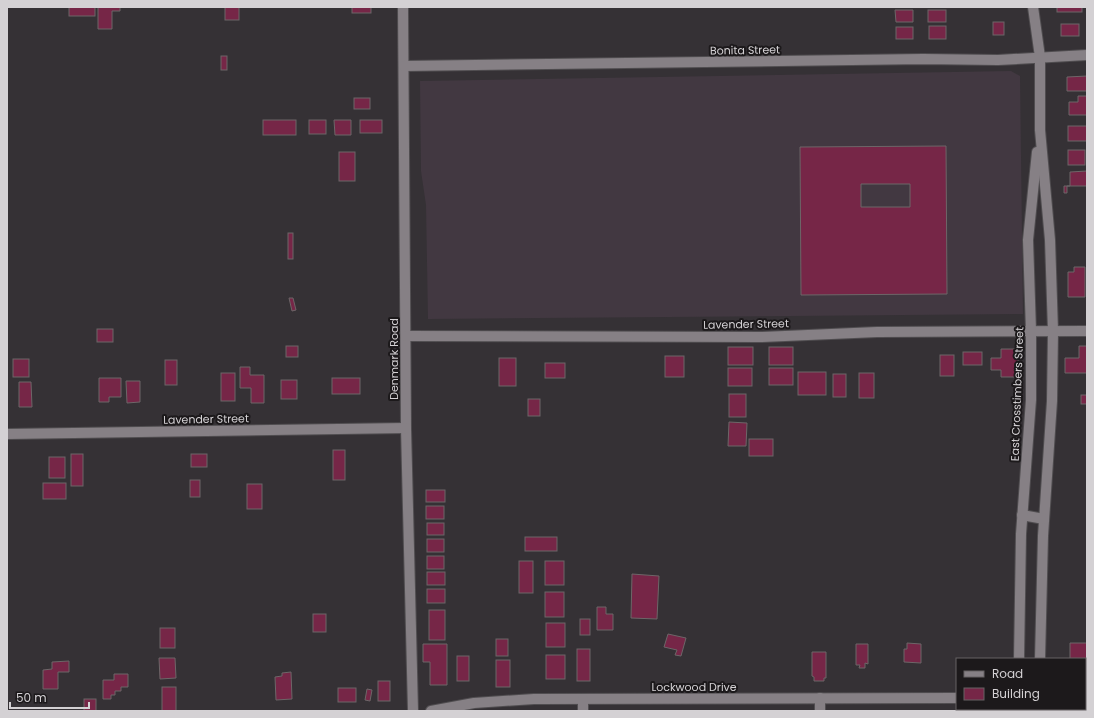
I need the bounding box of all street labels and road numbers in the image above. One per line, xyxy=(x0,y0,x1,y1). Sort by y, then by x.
street label: Bonita Street xyxy=(710,41,780,59)
street label: Lavender Street xyxy=(703,315,789,333)
street label: Denmark Road xyxy=(386,318,402,400)
street label: East Crosstimbers Street xyxy=(1007,327,1027,461)
street label: Lavender Street xyxy=(163,410,249,428)
street label: Lockwood Drive xyxy=(651,679,737,695)

